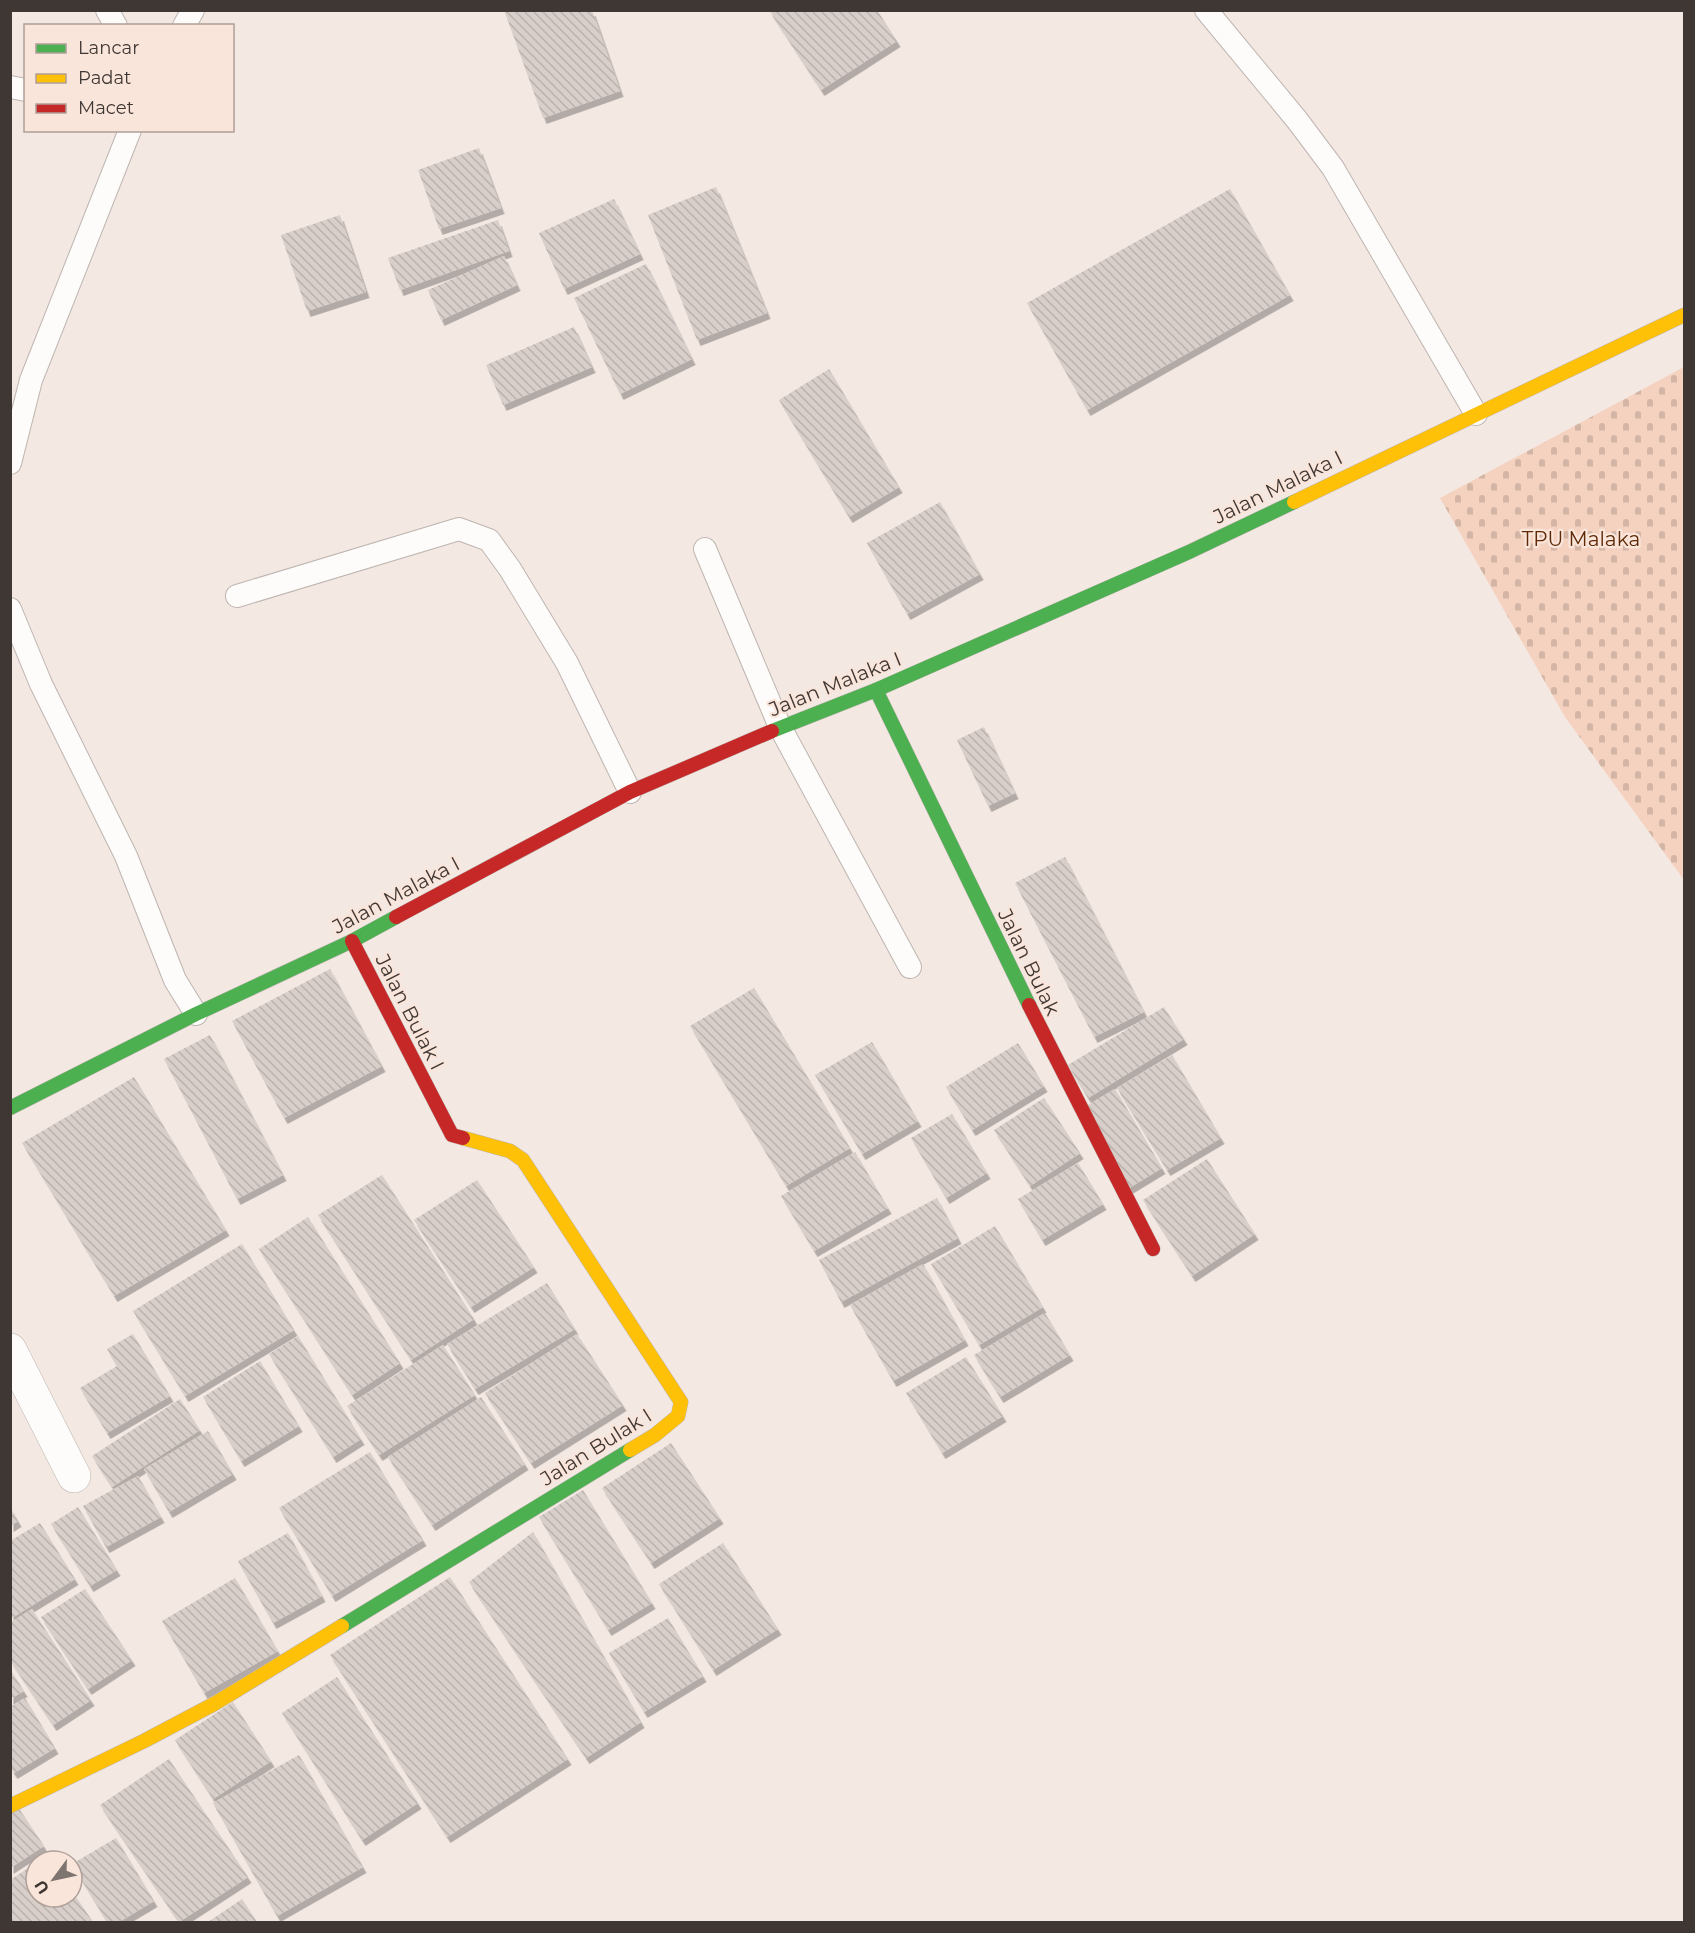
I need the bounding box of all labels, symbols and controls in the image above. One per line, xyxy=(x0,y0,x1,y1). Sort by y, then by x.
legend xyxy=(24,24,234,132)
text: Lancar xyxy=(78,37,139,59)
text: Padat xyxy=(78,67,131,89)
text: Macet xyxy=(78,97,134,119)
street label: Jalan Malaka I xyxy=(1209,445,1346,529)
park label: TPU Malaka xyxy=(1522,527,1640,551)
street label: Jalan Malaka I xyxy=(764,647,905,722)
street label: Jalan Malaka I xyxy=(327,851,464,939)
street label: Jalan Bulak xyxy=(992,904,1065,1019)
street label: Jalan Bulak I xyxy=(370,949,449,1074)
street label: Jalan Bulak I xyxy=(535,1403,656,1491)
north arrow xyxy=(24,1849,84,1909)
text: U xyxy=(30,1876,53,1897)

